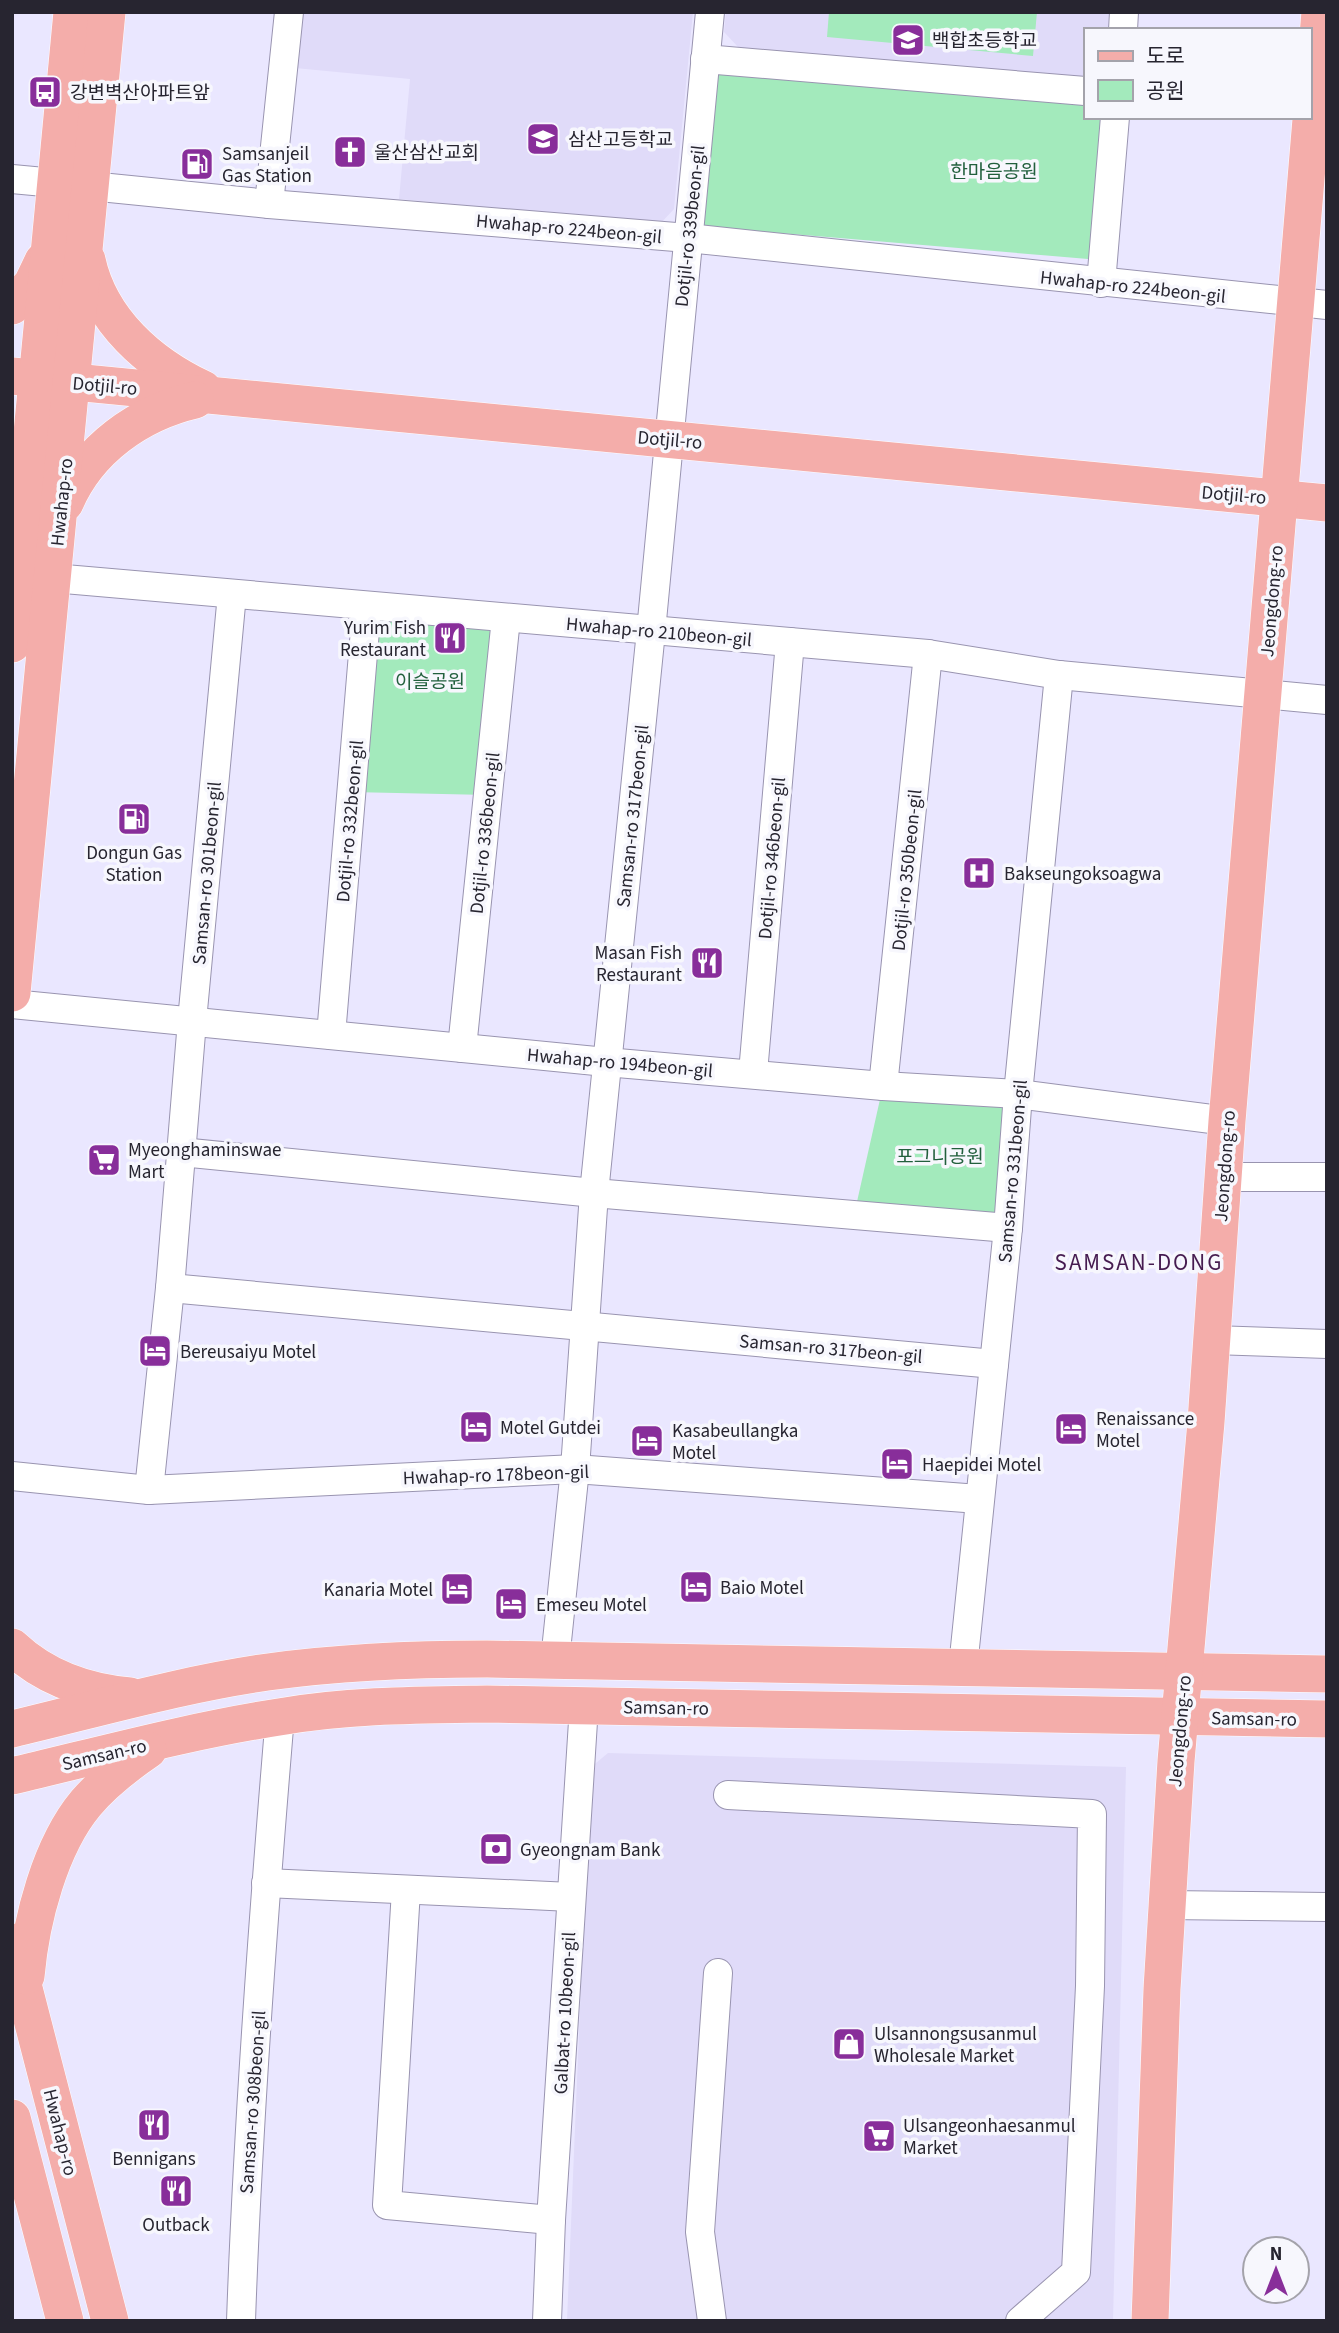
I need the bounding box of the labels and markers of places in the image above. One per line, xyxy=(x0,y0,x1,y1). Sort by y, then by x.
school or university icon: 백합초등학교 xyxy=(889,21,927,59)
place label: 백합초등학교 xyxy=(932,28,1037,55)
bus stop icon: 강변벽산아파트앞 xyxy=(26,73,64,111)
place label: 강변벽산아파트앞 xyxy=(70,80,210,107)
school or university icon: 삼산고등학교 xyxy=(524,120,562,158)
place label: 삼산고등학교 xyxy=(568,127,673,154)
church icon: 울산삼산교회 xyxy=(331,133,369,171)
place label: 울산삼산교회 xyxy=(374,140,479,167)
place label: Samsanjeil Gas Station xyxy=(222,141,312,190)
fuel station icon: Samsanjeil Gas Station xyxy=(178,145,216,183)
place label: Yurim Fish Restaurant xyxy=(340,615,427,664)
restaurant icon: Yurim Fish Restaurant xyxy=(431,619,469,657)
fuel station icon: Dongun Gas Station xyxy=(115,800,153,838)
place label: Dongun Gas Station xyxy=(86,840,182,889)
hospital icon: Bakseungoksoagwa xyxy=(960,854,998,892)
place label: Bakseungoksoagwa xyxy=(1004,861,1161,888)
place label: Masan Fish Restaurant xyxy=(595,940,683,989)
restaurant icon: Masan Fish Restaurant xyxy=(688,944,726,982)
place label: Myeonghaminswae Mart xyxy=(128,1137,281,1186)
supermarket icon: Myeonghaminswae Mart xyxy=(85,1141,123,1179)
hotel icon: Bereusaiyu Motel xyxy=(136,1332,174,1370)
place label: Bereusaiyu Motel xyxy=(180,1339,316,1366)
place label: Renaissance Motel xyxy=(1096,1406,1194,1455)
hotel icon: Motel Gutdei xyxy=(457,1408,495,1446)
hotel icon: Renaissance Motel xyxy=(1052,1410,1090,1448)
place label: Motel Gutdei xyxy=(500,1415,601,1442)
place label: Kasabeullangka Motel xyxy=(672,1418,798,1467)
hotel icon: Kasabeullangka Motel xyxy=(628,1422,666,1460)
hotel icon: Haepidei Motel xyxy=(878,1445,916,1483)
place label: Haepidei Motel xyxy=(922,1452,1041,1479)
hotel icon: Baio Motel xyxy=(677,1568,715,1606)
hotel icon: Kanaria Motel xyxy=(438,1570,476,1608)
place label: Baio Motel xyxy=(720,1575,804,1602)
place label: Kanaria Motel xyxy=(324,1577,433,1604)
hotel icon: Emeseu Motel xyxy=(492,1585,530,1623)
place label: Emeseu Motel xyxy=(536,1592,647,1619)
bank icon: Gyeongnam Bank xyxy=(477,1830,515,1868)
place label: Gyeongnam Bank xyxy=(520,1837,661,1864)
place label: Ulsannongsusanmul Wholesale Market xyxy=(874,2021,1037,2070)
shop icon: Ulsannongsusanmul Wholesale Market xyxy=(830,2025,868,2063)
restaurant icon: Bennigans xyxy=(135,2106,173,2144)
place label: Ulsangeonhaesanmul Market xyxy=(903,2113,1076,2162)
supermarket icon: Ulsangeonhaesanmul Market xyxy=(860,2117,898,2155)
place label: Bennigans xyxy=(112,2146,196,2173)
restaurant icon: Outback xyxy=(157,2172,195,2210)
place label: Outback xyxy=(142,2212,210,2239)

